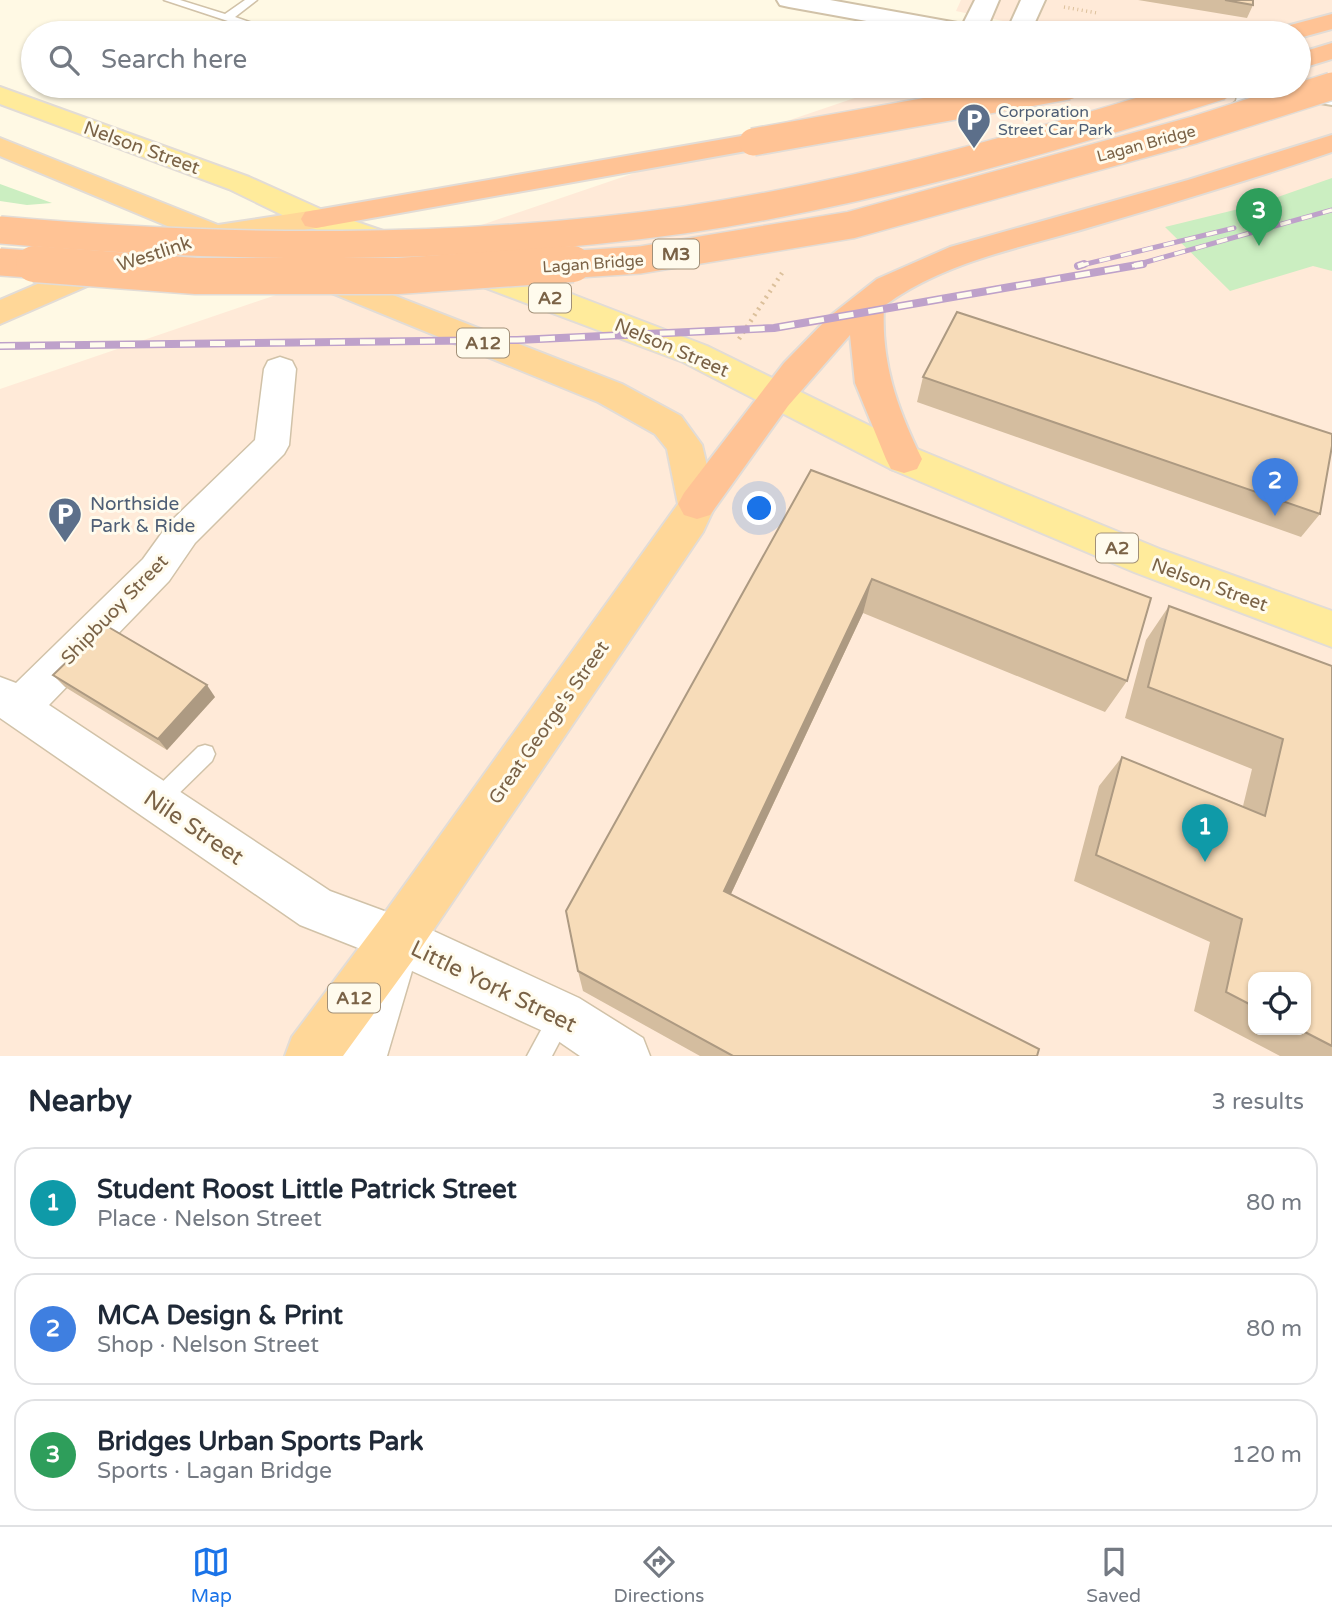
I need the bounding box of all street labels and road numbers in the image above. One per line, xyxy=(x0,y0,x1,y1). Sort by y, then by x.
street label: Nelson Street xyxy=(81,117,203,179)
street label: Lagan Bridge xyxy=(1095,121,1198,167)
street label: Westlink xyxy=(114,232,194,276)
road number: M3 xyxy=(653,240,699,268)
street label: Lagan Bridge xyxy=(542,250,644,278)
road number: A2 xyxy=(529,284,571,312)
street label: Nelson Street xyxy=(611,314,732,382)
road number: A12 xyxy=(457,328,509,358)
road number: A2 xyxy=(1096,534,1138,562)
street label: Shipbuoy Street xyxy=(57,550,173,669)
street label: Nelson Street xyxy=(1149,554,1271,616)
street label: Great George's Street xyxy=(484,637,613,808)
street label: Nile Street xyxy=(138,784,249,872)
street label: Little York Street xyxy=(406,935,581,1039)
road number: A12 xyxy=(328,984,380,1013)

